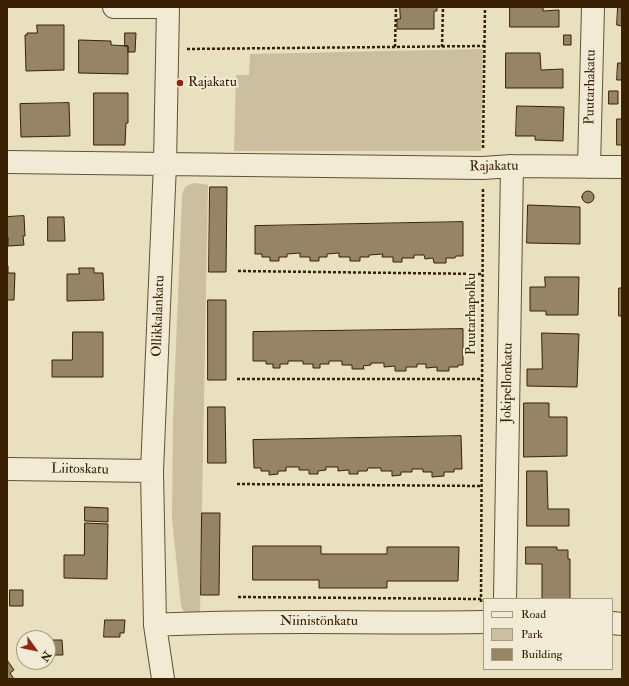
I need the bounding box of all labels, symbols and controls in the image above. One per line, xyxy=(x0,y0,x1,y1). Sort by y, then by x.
street label: Puutarhakatu xyxy=(582,49,600,125)
place label: Rajakatu xyxy=(188,75,237,91)
marker: Rajakatu xyxy=(175,78,185,88)
street label: Rajakatu xyxy=(469,158,519,176)
street label: Puutarhapolku xyxy=(464,273,480,355)
street label: Ollikkalankatu xyxy=(149,275,169,357)
street label: Jokipellonkatu xyxy=(499,343,517,423)
street label: Liitoskatu xyxy=(51,461,109,479)
legend xyxy=(483,598,613,670)
text: Road xyxy=(521,607,546,622)
street label: Niinistönkatu xyxy=(280,614,358,630)
text: Park xyxy=(521,627,543,642)
north arrow xyxy=(16,630,56,670)
text: Building xyxy=(521,647,562,662)
text: N xyxy=(38,649,54,664)

